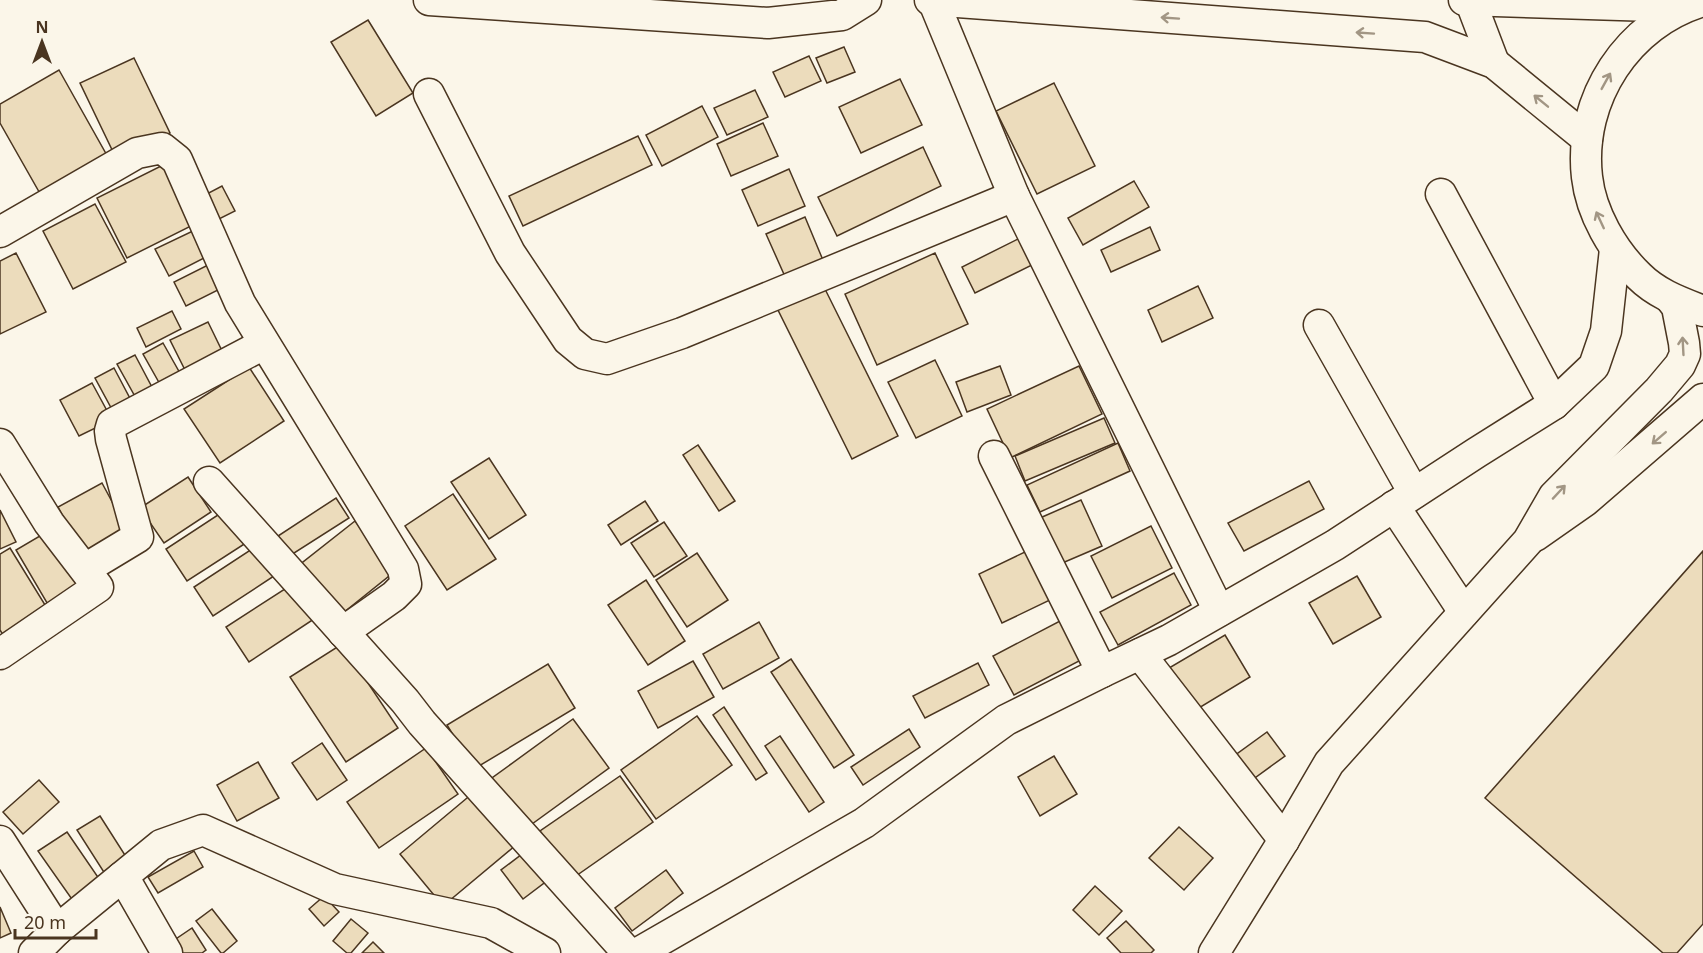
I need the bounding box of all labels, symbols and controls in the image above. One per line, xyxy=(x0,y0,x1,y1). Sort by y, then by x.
north arrow xyxy=(12,12,72,72)
one-way arrow xyxy=(1161,12,1181,23)
text: N xyxy=(35,16,49,38)
one-way arrow xyxy=(1355,27,1375,38)
one-way arrow xyxy=(1601,72,1612,90)
one-way arrow xyxy=(1533,95,1549,108)
one-way arrow xyxy=(1594,211,1606,229)
one-way arrow xyxy=(1677,337,1688,356)
one-way arrow xyxy=(1651,431,1667,444)
one-way arrow xyxy=(1552,484,1566,499)
scale bar xyxy=(15,902,96,940)
text: 20 m xyxy=(24,910,66,934)

